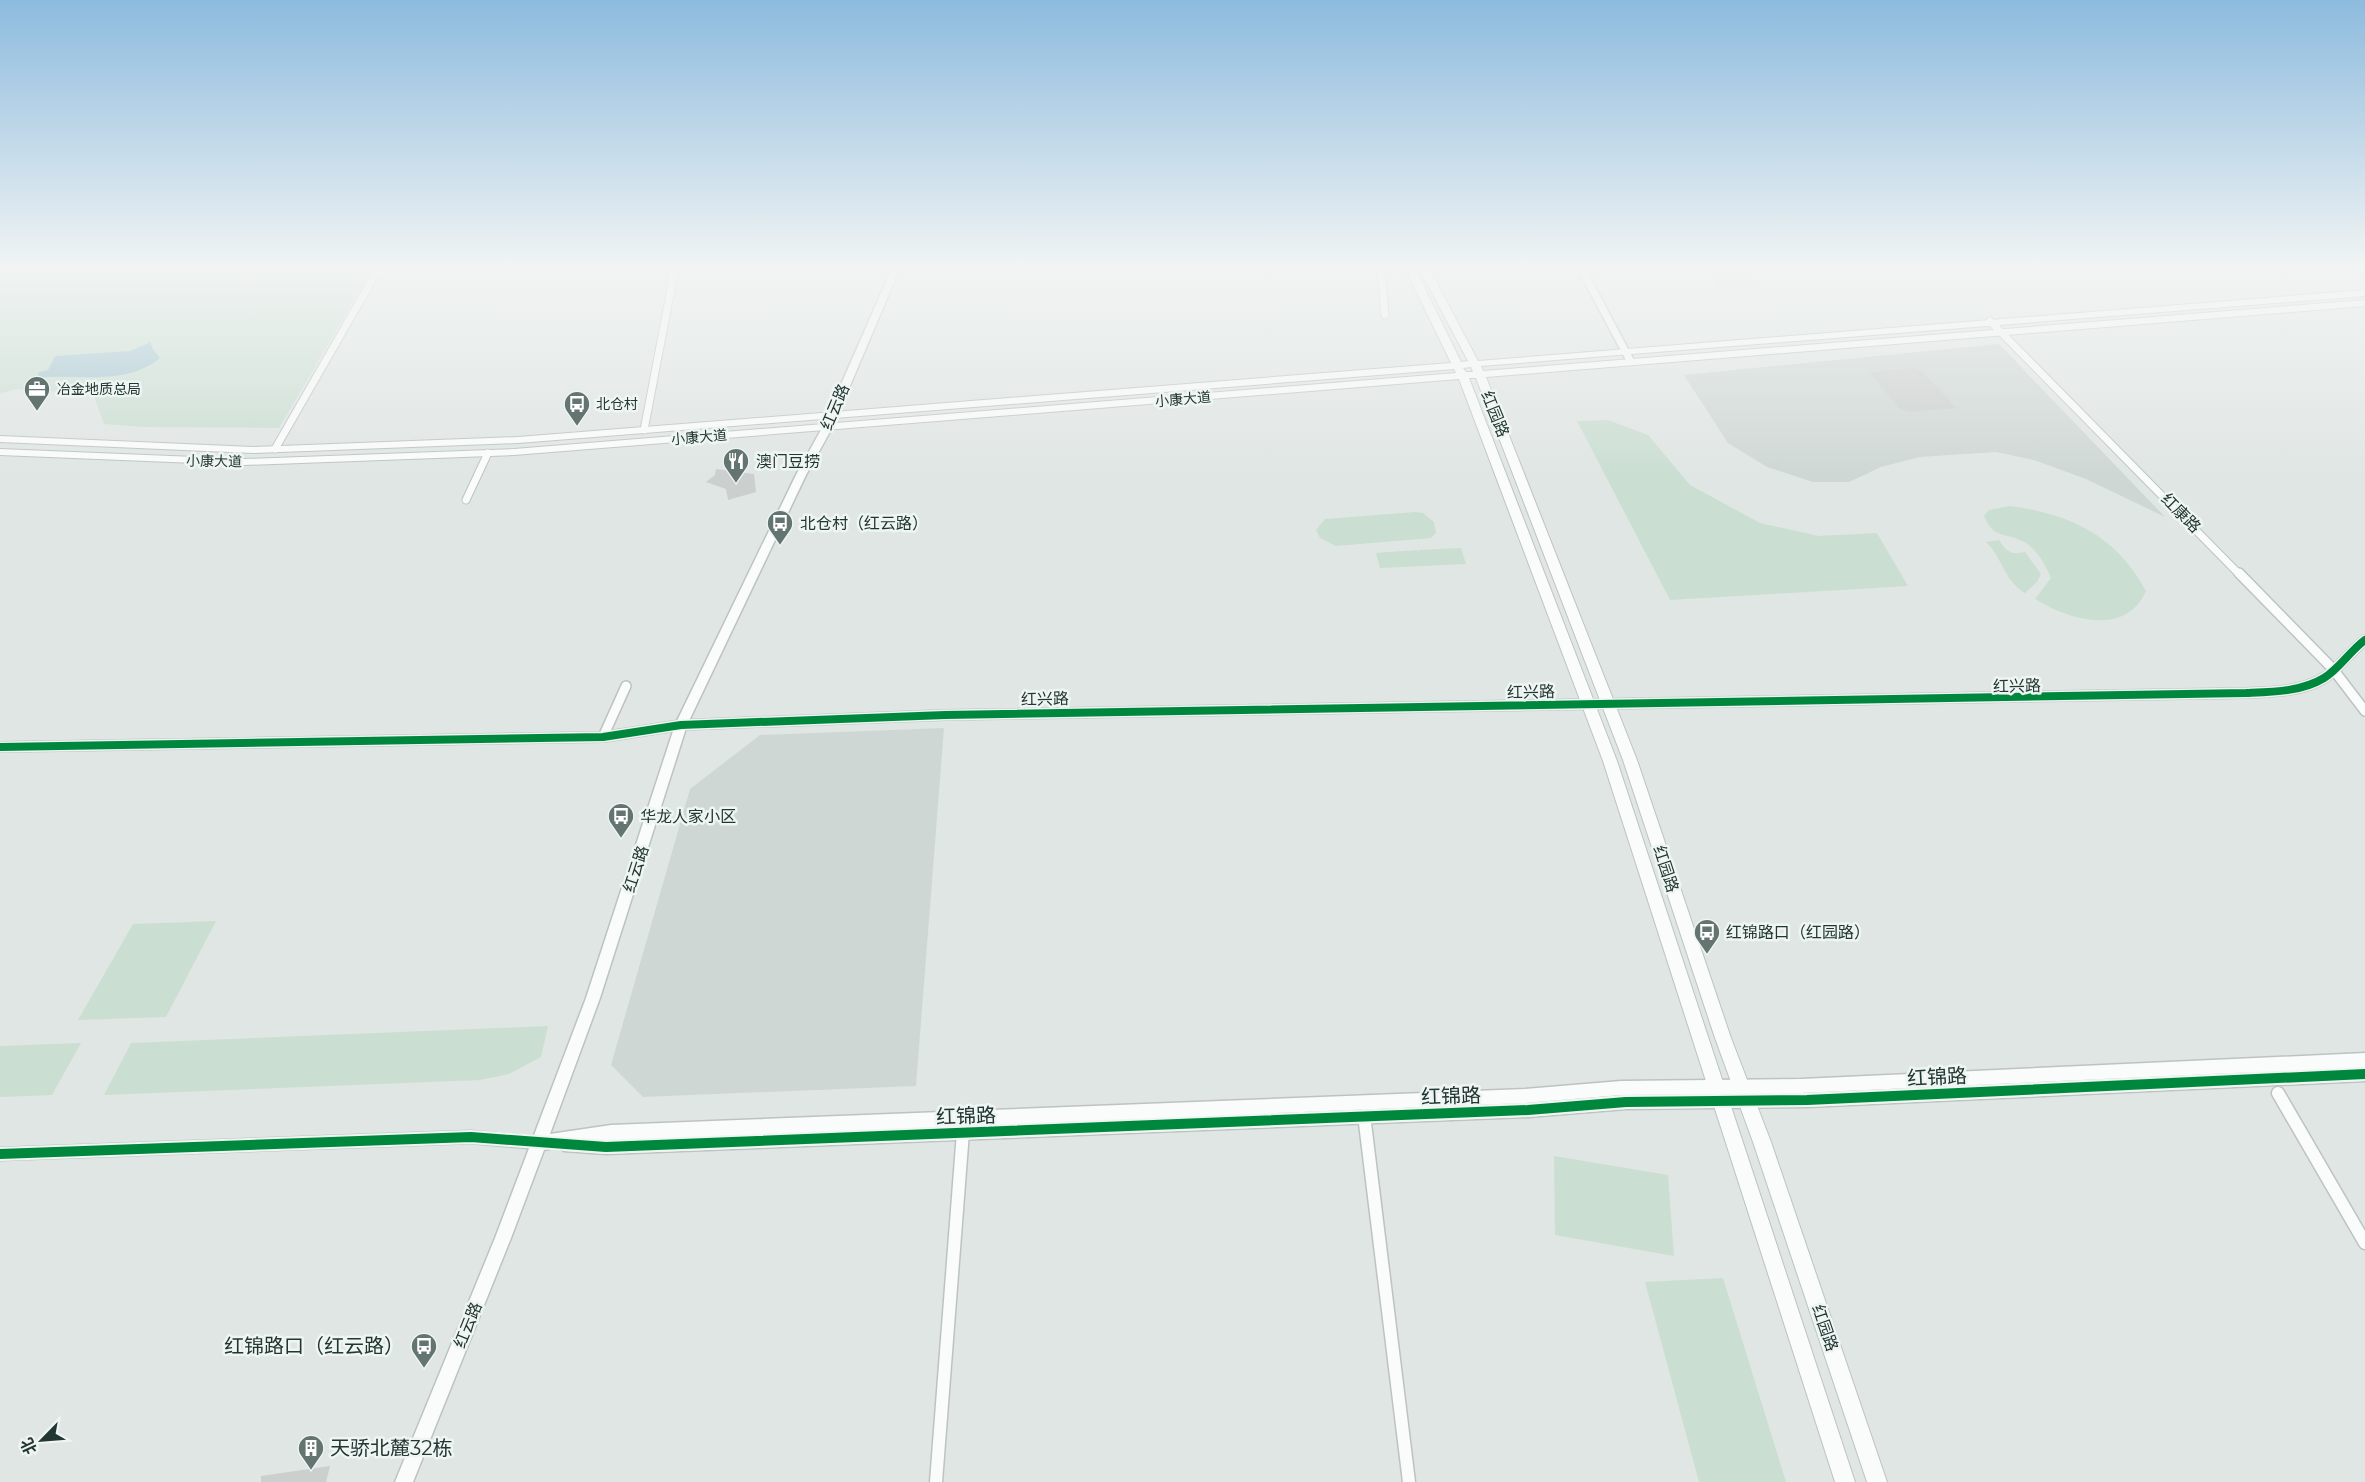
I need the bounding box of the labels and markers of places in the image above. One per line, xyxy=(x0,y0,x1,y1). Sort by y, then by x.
office icon: 冶金地质总局 xyxy=(22,374,52,412)
place label: 冶金地质总局 xyxy=(57,380,141,398)
bus stop icon: 北仓村 xyxy=(562,389,592,427)
place label: 北仓村 xyxy=(596,395,638,413)
restaurant icon: 澳门豆捞 xyxy=(721,446,751,484)
place label: 澳门豆捞 xyxy=(756,452,820,471)
bus stop icon: 北仓村（红云路） xyxy=(765,508,795,546)
place label: 北仓村（红云路） xyxy=(800,514,928,533)
bus stop icon: 华龙人家小区 xyxy=(606,801,636,839)
place label: 华龙人家小区 xyxy=(640,807,736,826)
bus stop icon: 红锦路口（红园路） xyxy=(1692,917,1722,955)
place label: 红锦路口（红园路） xyxy=(1726,923,1870,942)
bus stop icon: 红锦路口（红云路） xyxy=(409,1331,439,1369)
place label: 红锦路口（红云路） xyxy=(224,1334,404,1358)
building icon: 天骄北麓32栋 xyxy=(296,1433,326,1471)
place label: 天骄北麓32栋 xyxy=(330,1436,453,1460)

